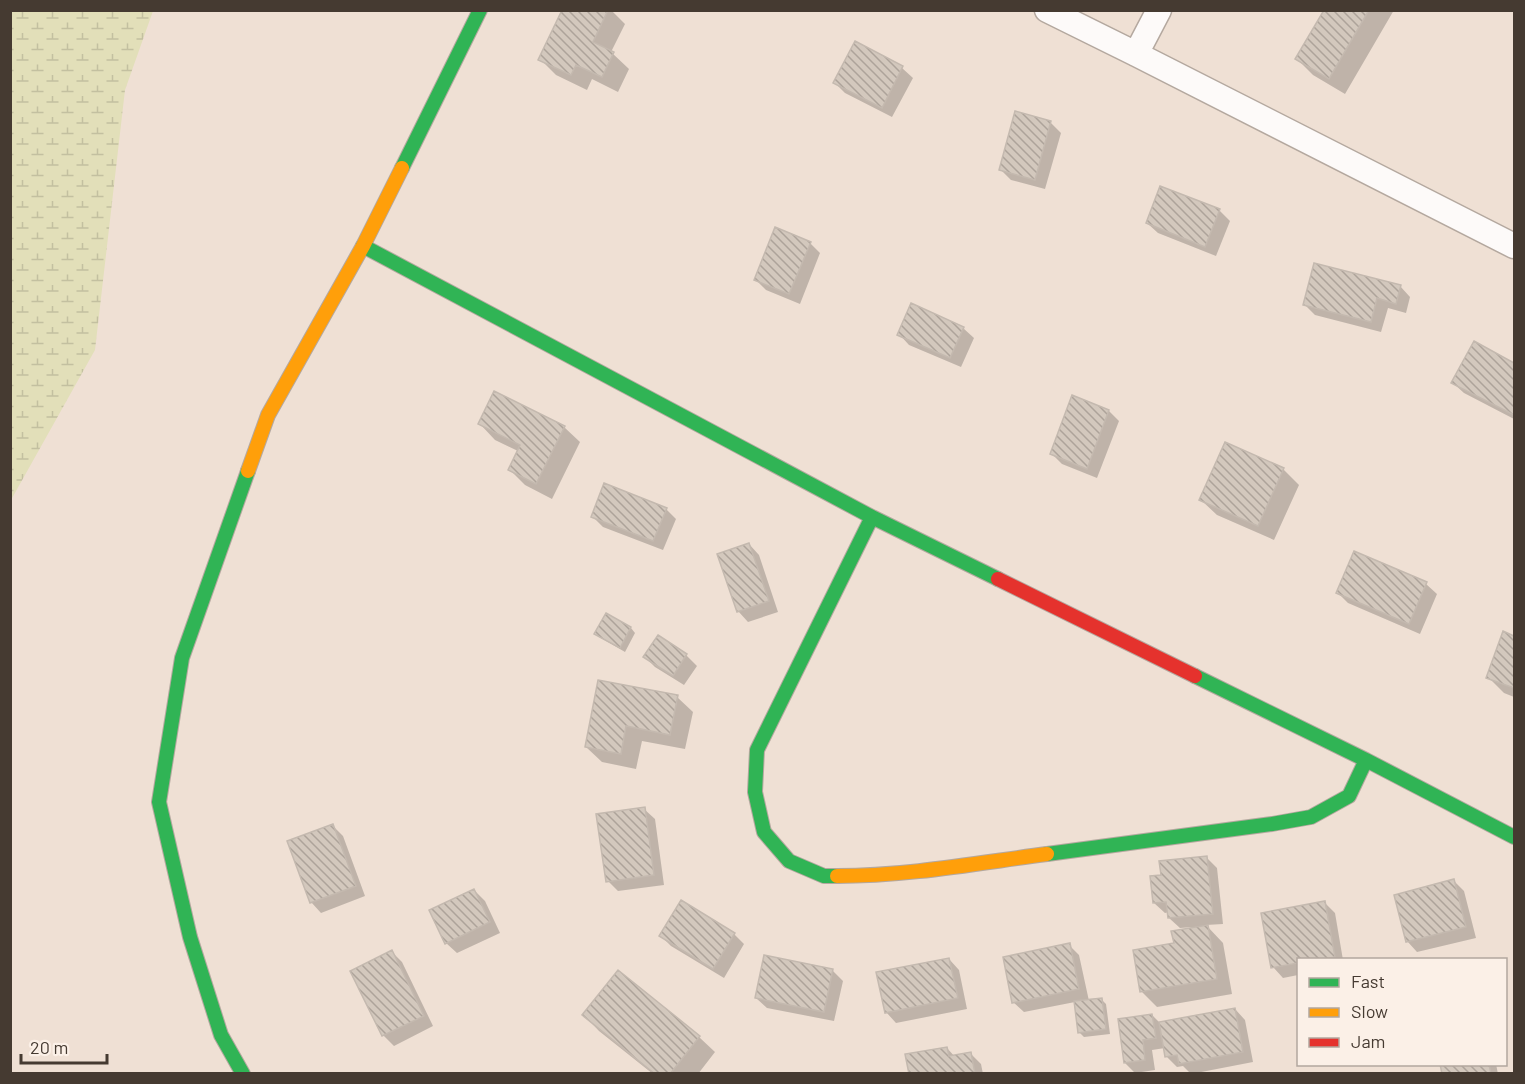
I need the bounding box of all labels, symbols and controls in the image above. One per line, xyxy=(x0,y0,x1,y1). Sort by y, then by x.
legend xyxy=(1297,958,1507,1066)
text: Fast xyxy=(1351,970,1385,992)
text: Slow xyxy=(1351,1000,1388,1022)
scale bar xyxy=(21,1027,106,1065)
text: Jam xyxy=(1351,1030,1385,1052)
text: 20 m xyxy=(30,1036,68,1058)

